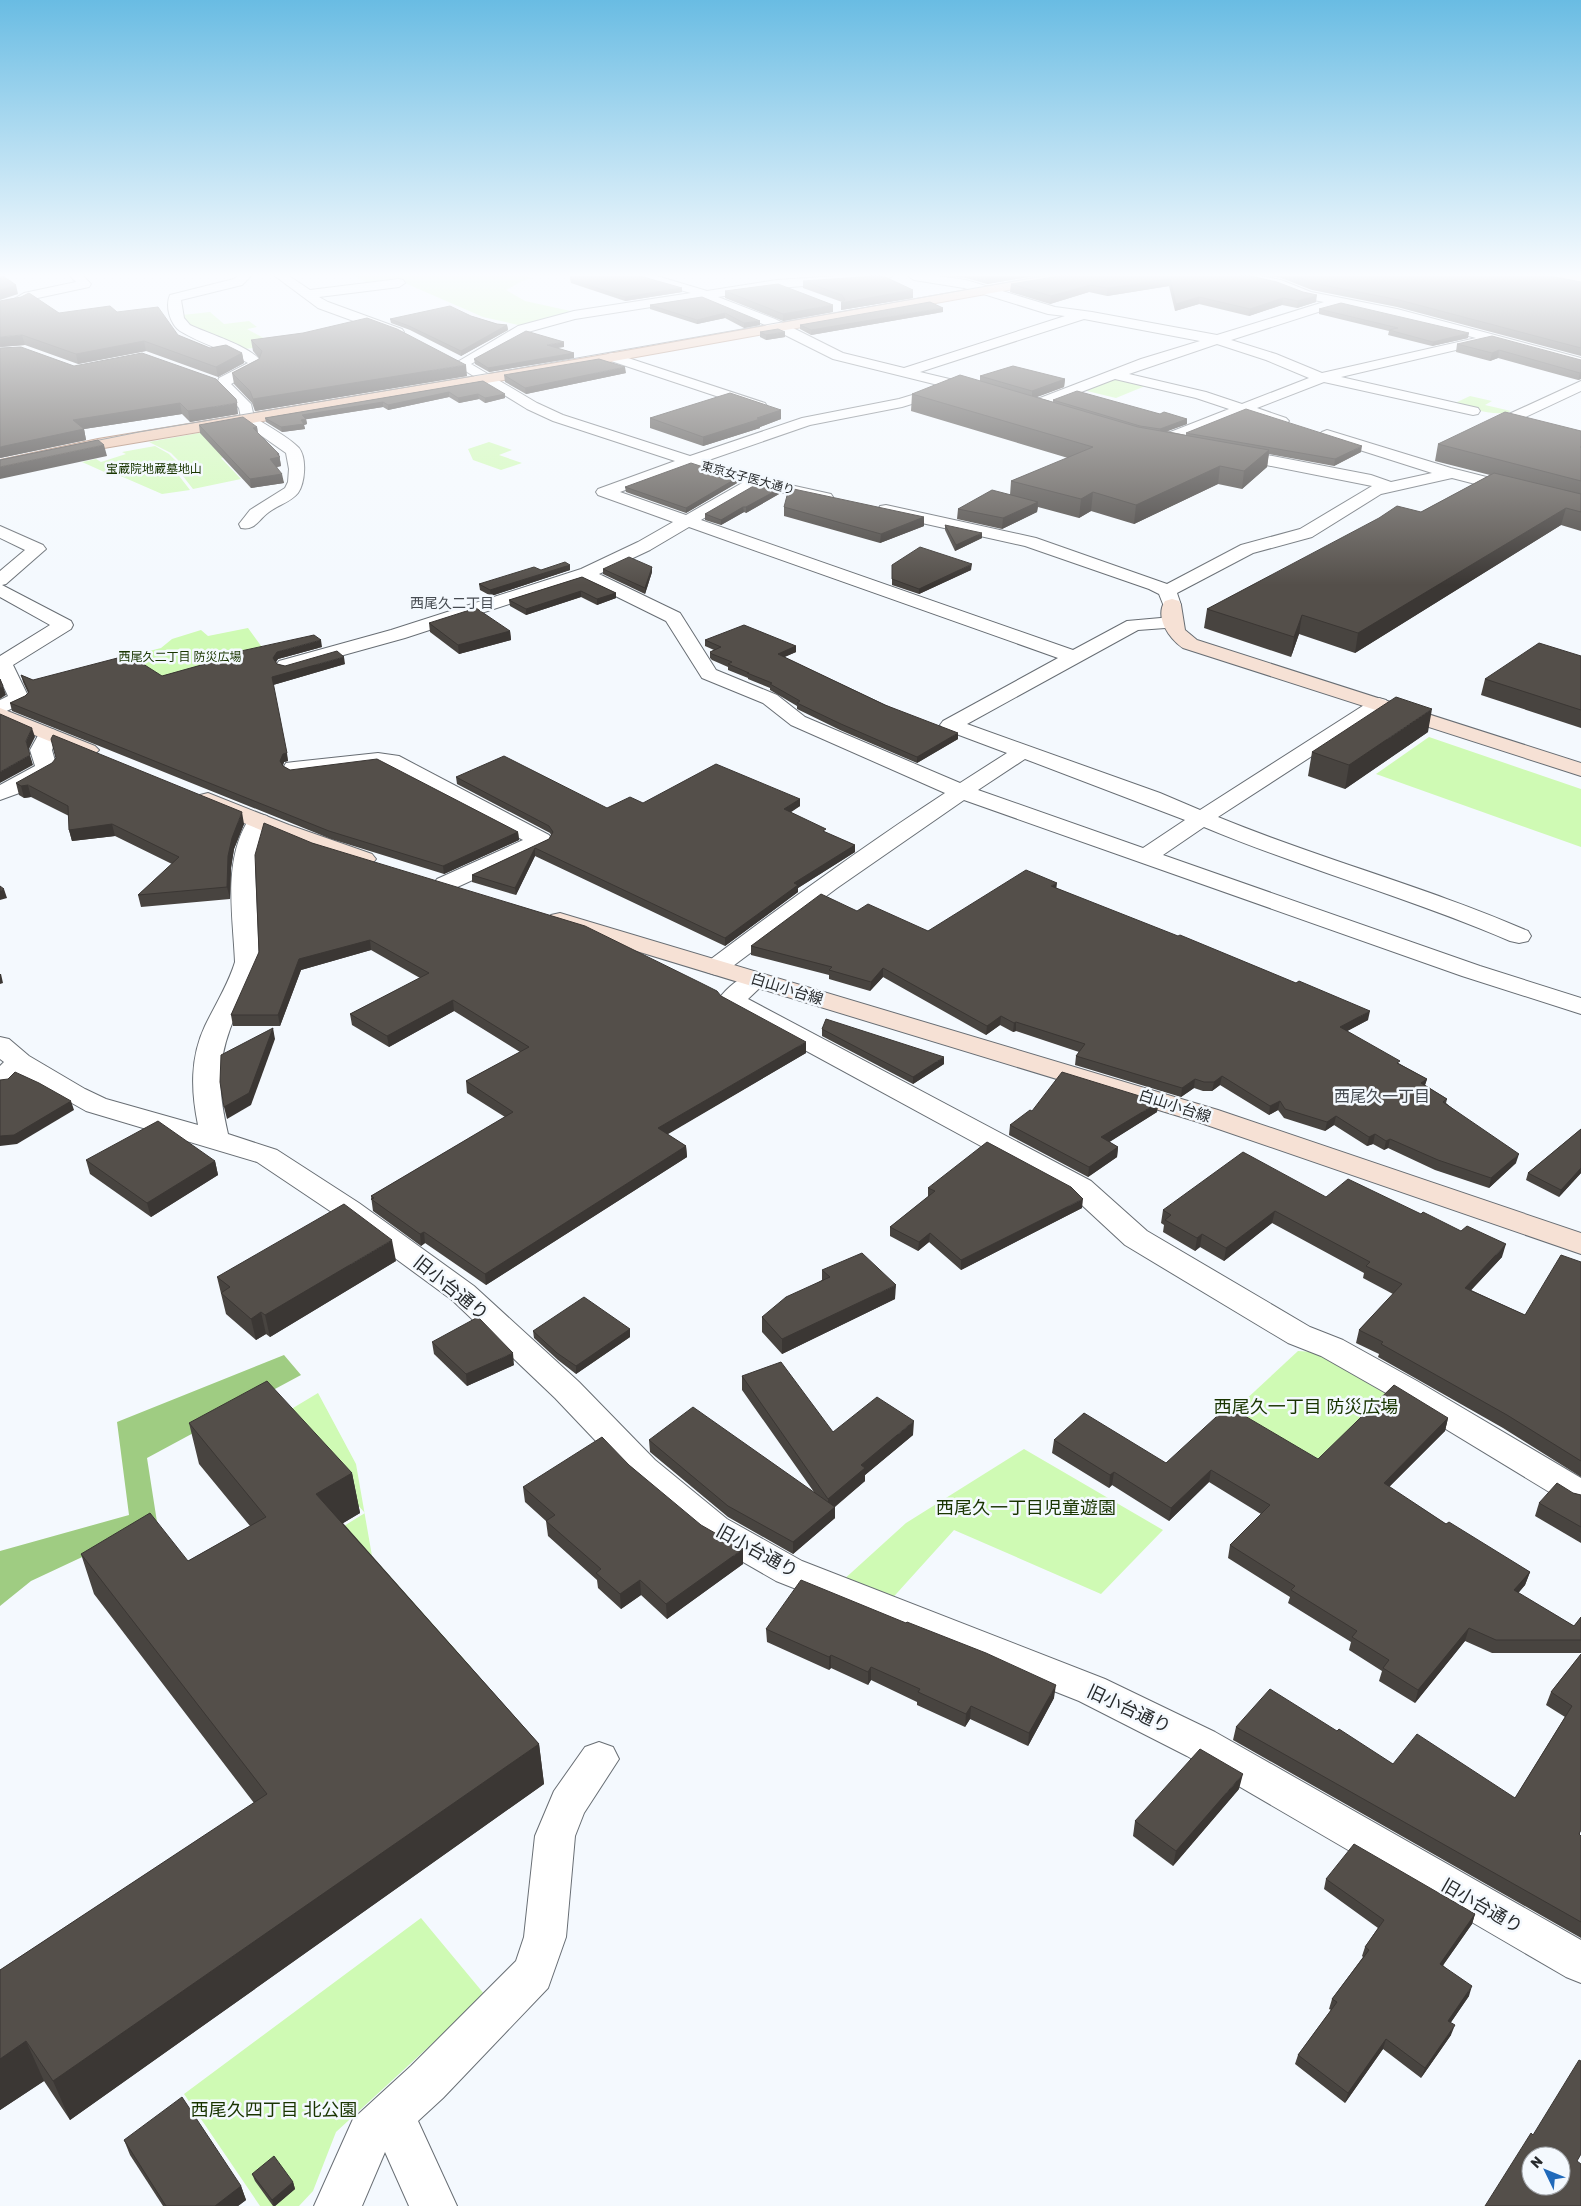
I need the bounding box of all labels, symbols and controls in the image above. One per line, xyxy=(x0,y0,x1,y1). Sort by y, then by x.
street label: 東京女子医大通り xyxy=(700,459,796,497)
park label: 宝蔵院地蔵墓地山 xyxy=(106,462,202,476)
district label: 西尾久二丁目 xyxy=(410,595,494,612)
park label: 西尾久二丁目 防災広場 xyxy=(119,650,241,664)
street label: 白山小台線 xyxy=(748,969,826,1009)
street label: 白山小台線 xyxy=(1137,1086,1213,1126)
district label: 西尾久一丁目 xyxy=(1334,1087,1430,1106)
street label: 旧小台通り xyxy=(409,1251,493,1325)
park label: 西尾久一丁目 防災広場 xyxy=(1214,1396,1398,1418)
park label: 西尾久一丁目児童遊園 xyxy=(936,1497,1116,1519)
street label: 旧小台通り xyxy=(712,1520,802,1582)
street label: 旧小台通り xyxy=(1084,1680,1174,1738)
street label: 旧小台通り xyxy=(1438,1874,1526,1938)
park label: 西尾久四丁目 北公園 xyxy=(191,2099,357,2121)
north arrow xyxy=(1521,2146,1571,2196)
text: N xyxy=(1527,2153,1547,2172)

